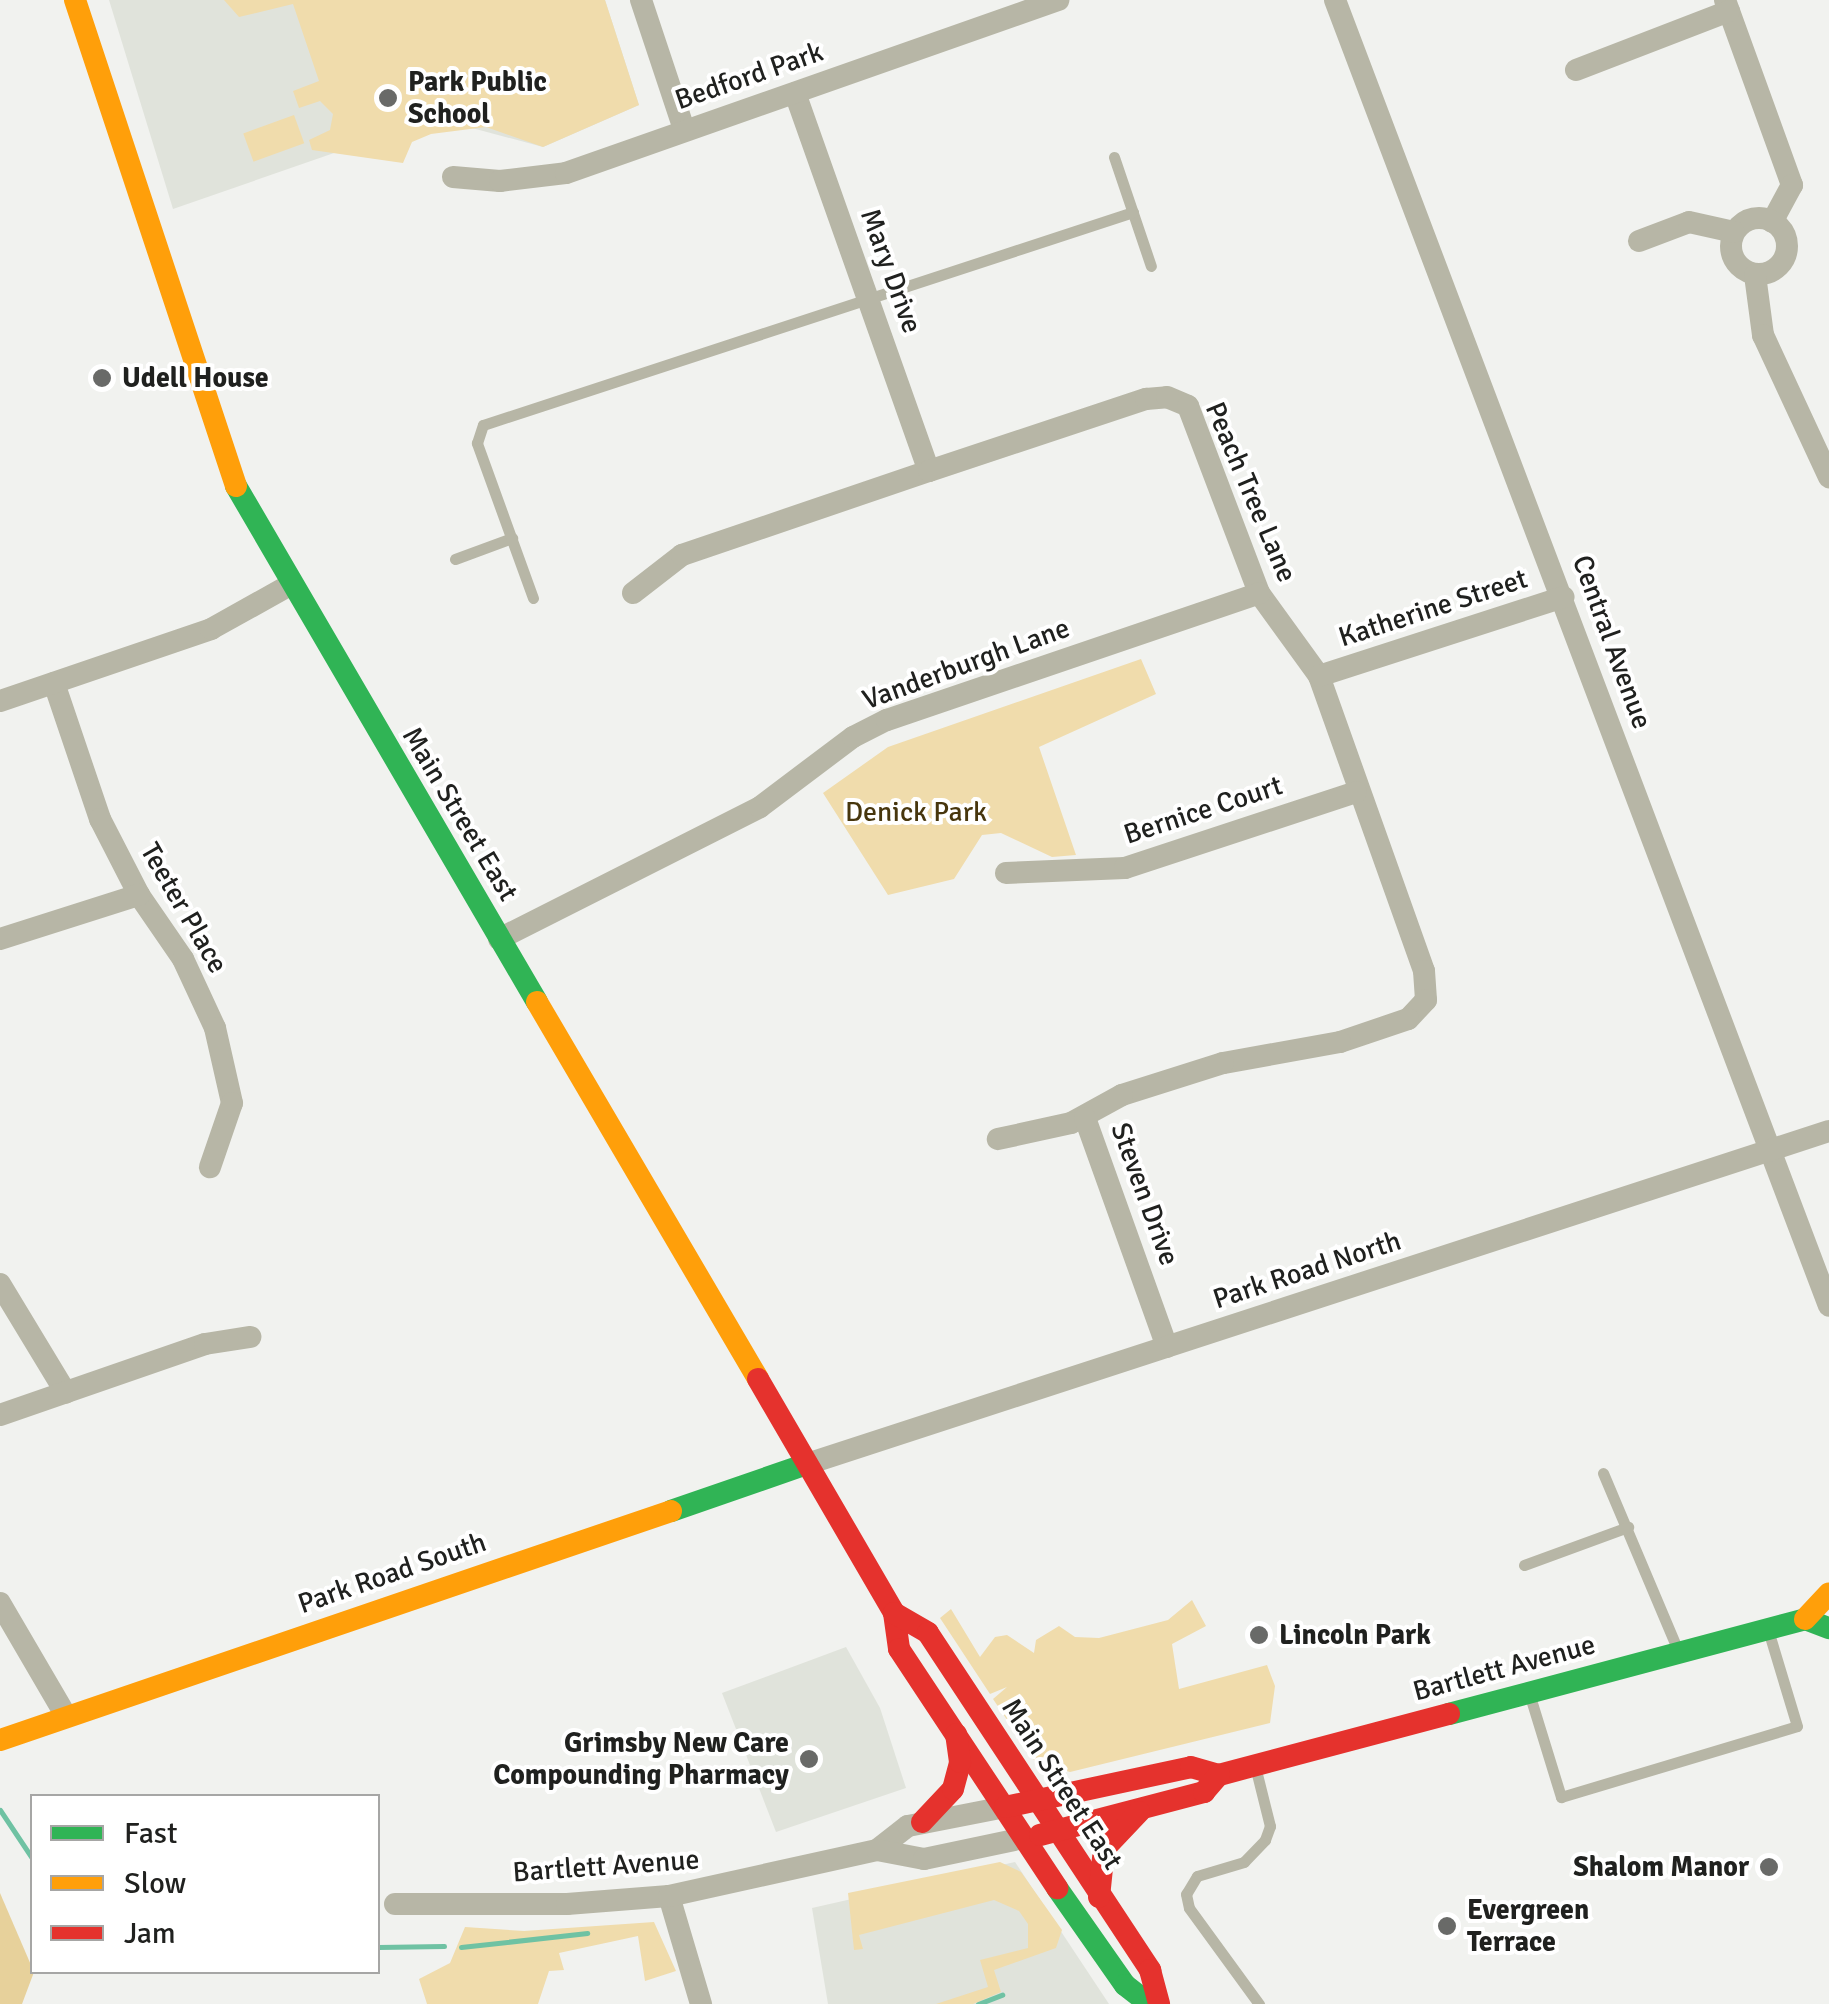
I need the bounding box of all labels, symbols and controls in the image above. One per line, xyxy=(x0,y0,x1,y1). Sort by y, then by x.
street label: Bedford Park xyxy=(671,35,827,117)
place label: Park Public School xyxy=(408,65,547,131)
marker: Park Public School xyxy=(377,87,399,109)
street label: Mary Drive xyxy=(853,204,929,338)
place label: Udell House xyxy=(122,361,269,395)
marker: Udell House xyxy=(91,367,113,389)
street label: Peach Tree Lane xyxy=(1198,397,1304,587)
street label: Central Avenue xyxy=(1565,551,1659,733)
street label: Katherine Street xyxy=(1334,562,1532,654)
street label: Vanderburgh Lane xyxy=(858,611,1074,717)
street label: Main Street East xyxy=(395,721,525,907)
street label: Bernice Court xyxy=(1120,769,1286,851)
park label: Denick Park xyxy=(845,795,987,829)
street label: Teeter Place xyxy=(133,837,235,979)
street label: Steven Drive xyxy=(1104,1118,1186,1270)
street label: Park Road North xyxy=(1209,1224,1405,1316)
street label: Park Road South xyxy=(294,1525,490,1621)
place label: Lincoln Park xyxy=(1279,1618,1431,1652)
marker: Lincoln Park xyxy=(1248,1624,1270,1646)
street label: Bartlett Avenue xyxy=(1409,1628,1599,1708)
street label: Main Street East xyxy=(994,1692,1130,1876)
place label: Grimsby New Care Compounding Pharmacy xyxy=(493,1726,789,1792)
marker: Grimsby New Care Compounding Pharmacy xyxy=(798,1748,820,1770)
legend xyxy=(30,1794,380,1974)
text: Fast xyxy=(124,1815,177,1852)
street label: Bartlett Avenue xyxy=(511,1843,701,1889)
place label: Shalom Manor xyxy=(1573,1850,1749,1884)
marker: Shalom Manor xyxy=(1758,1856,1780,1878)
text: Slow xyxy=(124,1865,186,1902)
place label: Evergreen Terrace xyxy=(1467,1893,1589,1959)
text: Jam xyxy=(124,1915,176,1952)
marker: Evergreen Terrace xyxy=(1436,1915,1458,1937)

